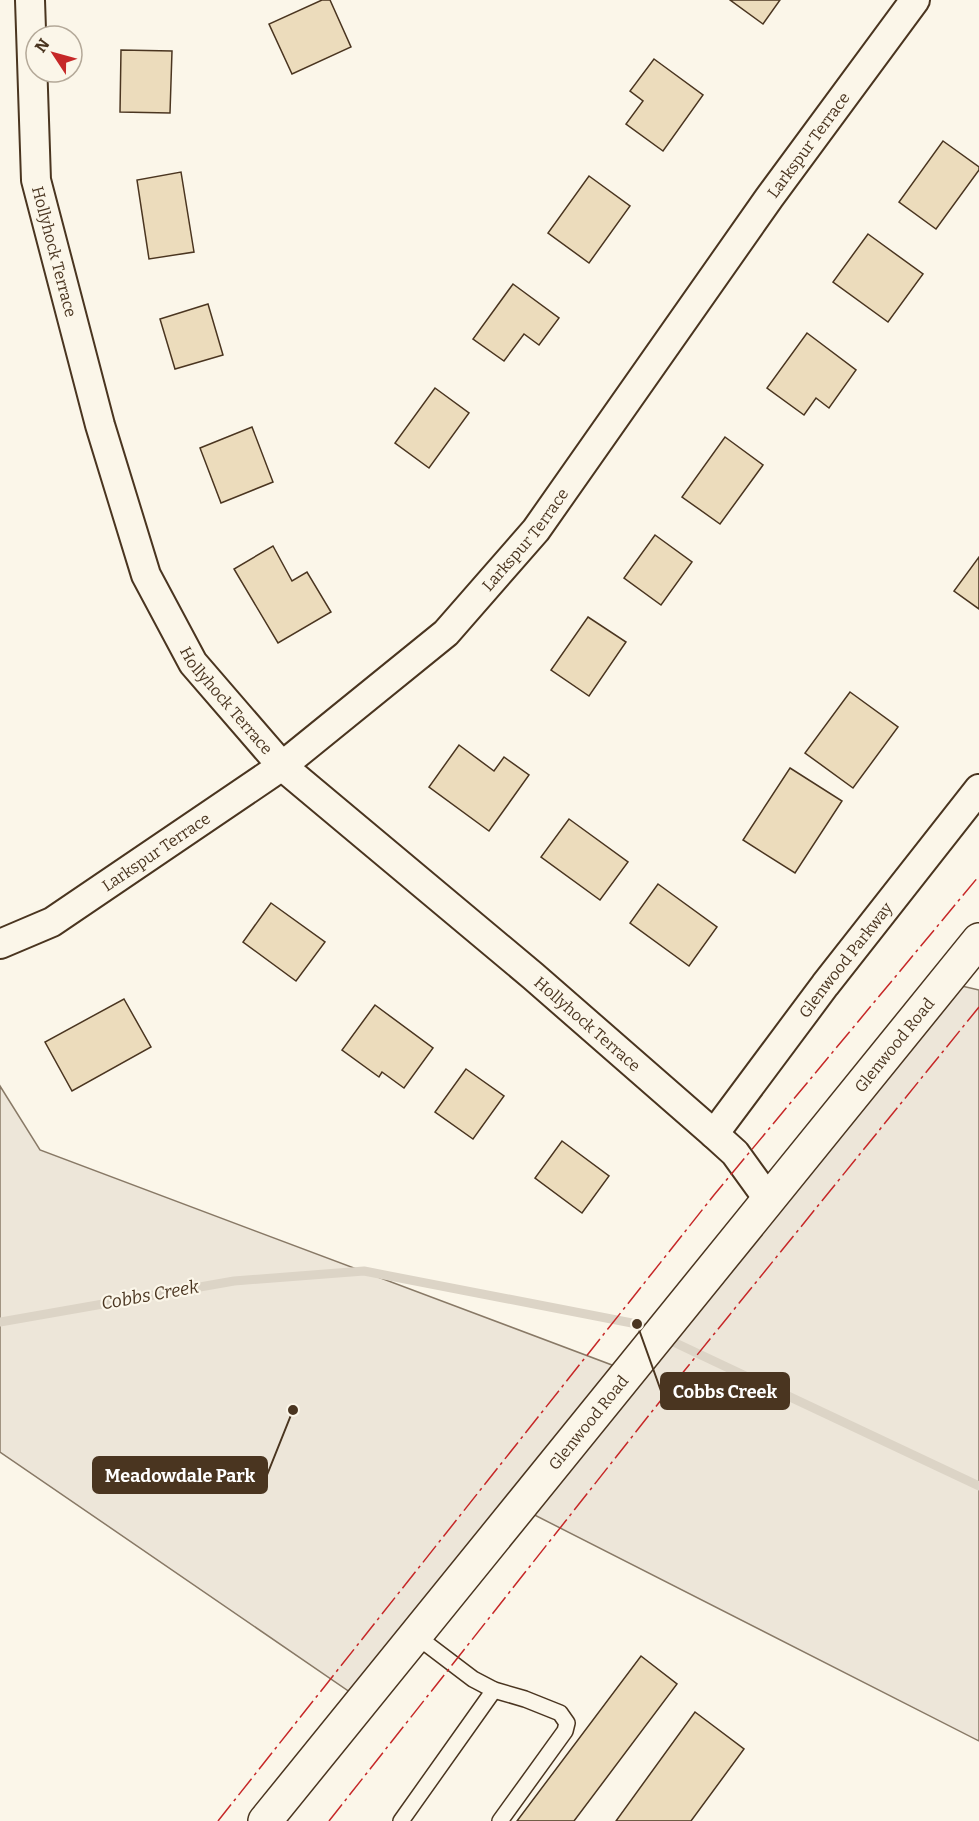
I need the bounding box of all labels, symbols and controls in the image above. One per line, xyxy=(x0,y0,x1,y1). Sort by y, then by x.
north arrow xyxy=(24,24,84,84)
text: N xyxy=(31,35,54,56)
street label: Larkspur Terrace xyxy=(763,89,854,202)
street label: Hollyhock Terrace xyxy=(28,184,80,319)
street label: Larkspur Terrace xyxy=(478,485,572,595)
street label: Hollyhock Terrace xyxy=(176,644,277,758)
street label: Larkspur Terrace xyxy=(99,809,214,895)
street label: Glenwood Parkway xyxy=(795,898,897,1022)
street label: Hollyhock Terrace xyxy=(530,973,644,1076)
street label: Glenwood Road xyxy=(850,994,939,1096)
water label: Cobbs Creek xyxy=(99,1276,201,1314)
street label: Glenwood Road xyxy=(544,1371,633,1474)
callout: Cobbs Creek xyxy=(661,1373,789,1409)
text: Cobbs Creek xyxy=(673,1381,777,1403)
callout: Meadowdale Park xyxy=(93,1457,267,1493)
text: Meadowdale Park xyxy=(105,1465,256,1487)

